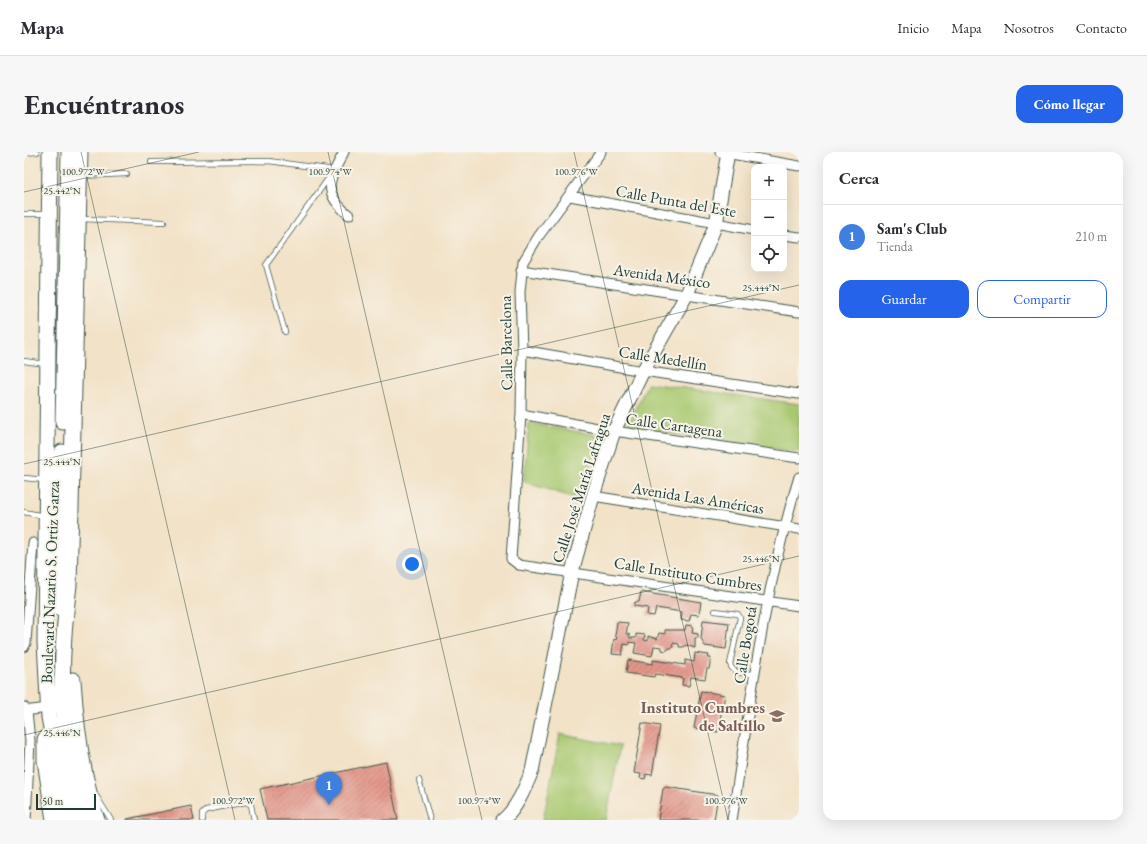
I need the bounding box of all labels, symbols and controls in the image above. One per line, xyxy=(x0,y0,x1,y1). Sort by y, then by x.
text: Mapa xyxy=(20,15,64,40)
text: Inicio xyxy=(898,19,929,37)
text: Mapa xyxy=(951,19,982,37)
text: Nosotros xyxy=(1004,19,1054,37)
text: Contacto xyxy=(1076,19,1127,37)
button: Cómo llegar xyxy=(1016,85,1123,123)
text: Encuéntranos xyxy=(24,86,184,122)
map controls xyxy=(751,164,787,272)
button: + xyxy=(751,164,787,200)
text: 100.972°W xyxy=(61,165,105,178)
text: 100.974°W xyxy=(308,165,352,178)
text: 100.976°W xyxy=(554,165,598,178)
text: Cerca xyxy=(839,167,879,189)
street label: Calle Punta del Este xyxy=(614,180,738,222)
text: 25.442°N xyxy=(43,184,81,197)
button: − xyxy=(751,200,787,236)
text: Sam's Club xyxy=(877,219,947,238)
text: 1 xyxy=(849,228,855,245)
text: 210 m xyxy=(1076,228,1107,245)
button: locate xyxy=(751,236,787,272)
text: Tienda xyxy=(877,238,913,255)
street label: Avenida México xyxy=(611,259,712,293)
button: Guardar xyxy=(839,280,969,318)
button: Compartir xyxy=(977,280,1107,318)
text: 25.444°N xyxy=(742,281,780,294)
street label: Calle Barcelona xyxy=(495,295,517,391)
street label: Calle Medellín xyxy=(617,341,709,375)
street label: Calle Cartagena xyxy=(624,408,724,442)
street label: Calle José María Lafragua xyxy=(547,410,615,566)
text: 25.444°N xyxy=(43,455,81,468)
street label: Avenida Las Américas xyxy=(629,477,766,519)
street label: Boulevard Nazario S. Ortiz Garza xyxy=(36,480,64,684)
street label: Calle Instituto Cumbres xyxy=(612,552,764,596)
text: 25.446°N xyxy=(742,552,780,565)
your location xyxy=(402,554,422,574)
street label: Calle Bogotá xyxy=(728,604,762,685)
place label: Instituto Cumbres de Saltillo xyxy=(641,697,765,736)
school or university icon: Instituto Cumbres de Saltillo xyxy=(768,707,786,725)
text: 25.446°N xyxy=(43,726,81,739)
pin: 1 xyxy=(316,772,342,805)
scale bar xyxy=(36,792,96,811)
text: 50 m xyxy=(42,794,63,808)
text: 100.972°W xyxy=(211,794,255,807)
text: 100.974°W xyxy=(457,794,501,807)
text: 100.976°W xyxy=(704,794,748,807)

